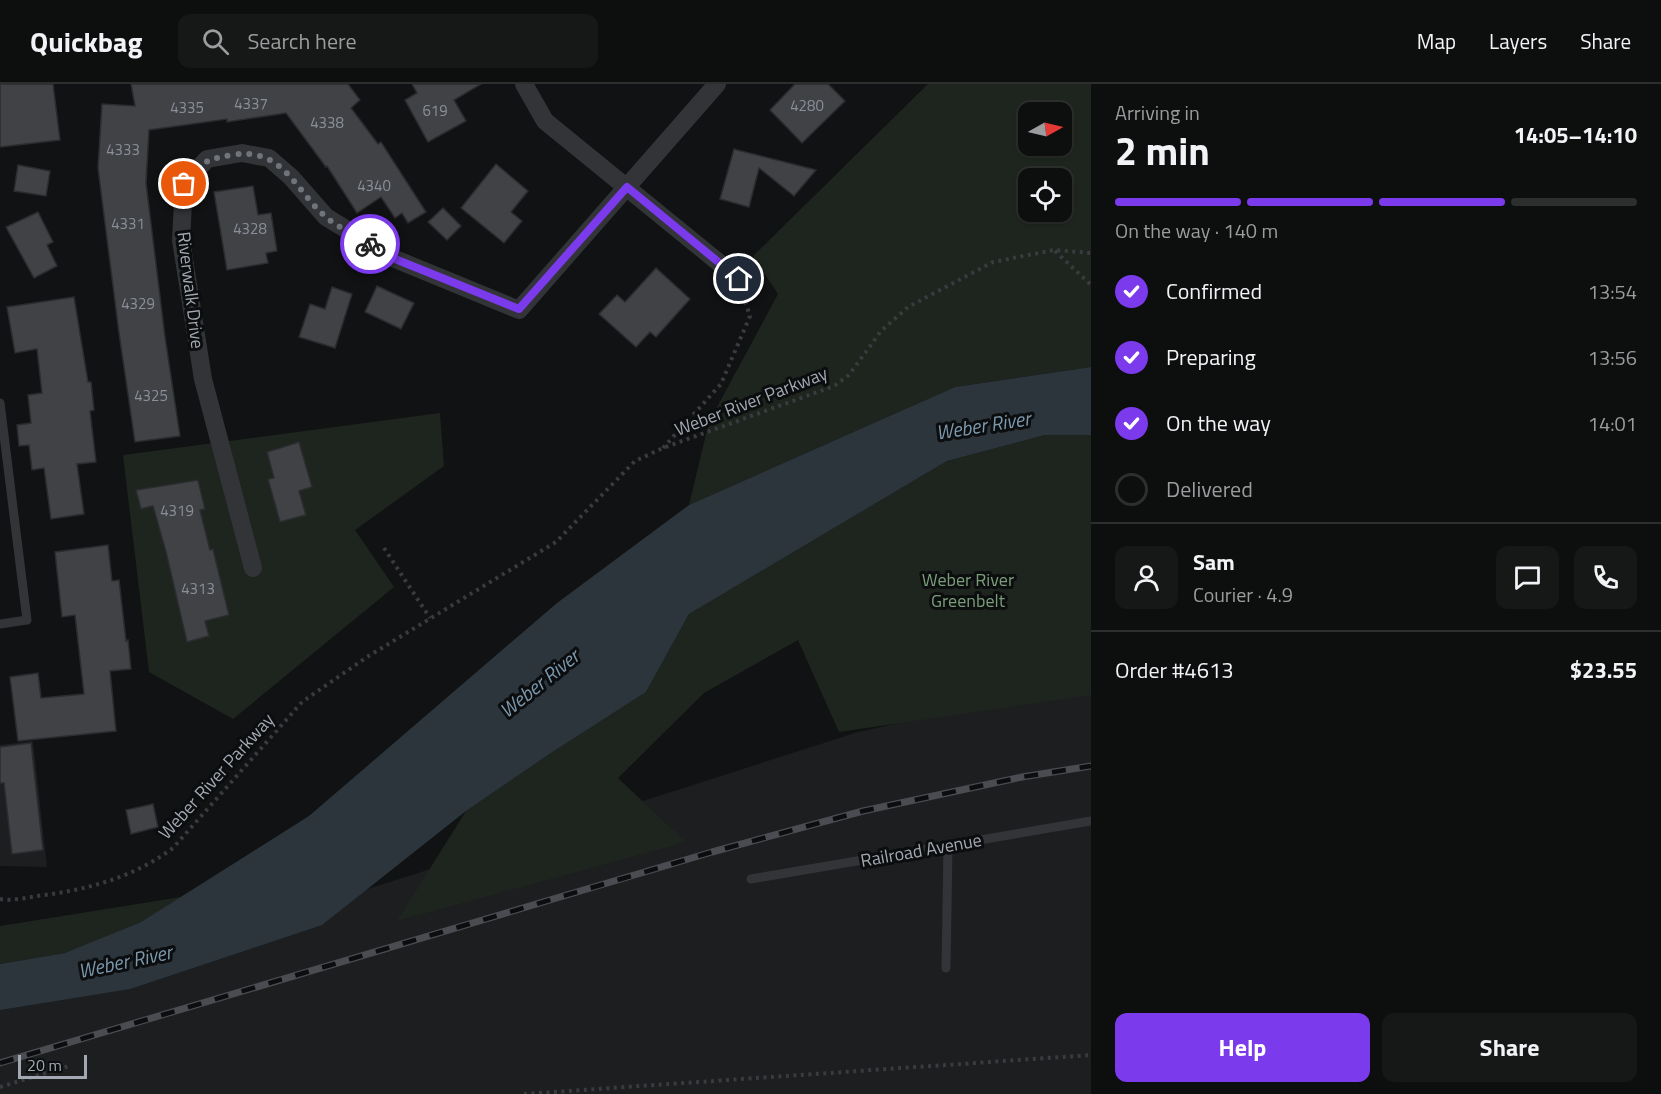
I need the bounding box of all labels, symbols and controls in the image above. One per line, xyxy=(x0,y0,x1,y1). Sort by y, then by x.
search box xyxy=(178,14,598,68)
text: Quickbag xyxy=(30,20,142,63)
text: Search here xyxy=(247,24,357,58)
icon: search xyxy=(199,25,232,58)
text: Map xyxy=(1417,25,1456,57)
text: Layers xyxy=(1489,25,1547,57)
text: Share xyxy=(1580,25,1631,57)
house number: 4337 xyxy=(234,92,268,115)
house number: 4280 xyxy=(790,94,824,117)
house number: 4335 xyxy=(170,96,204,119)
text: Arriving in xyxy=(1115,97,1200,128)
house number: 619 xyxy=(422,99,448,122)
north arrow xyxy=(1018,102,1072,156)
map controls xyxy=(1018,102,1072,222)
house number: 4338 xyxy=(310,111,344,134)
text: 14:05–14:10 xyxy=(1514,118,1637,152)
text: 2 min xyxy=(1115,121,1210,180)
house number: 4333 xyxy=(106,138,140,161)
pin xyxy=(158,158,209,209)
icon: bag xyxy=(167,167,200,200)
button: locate xyxy=(1018,168,1072,222)
house number: 4340 xyxy=(357,174,391,197)
house number: 4331 xyxy=(111,212,145,235)
courier xyxy=(340,214,400,274)
text: On the way · 140 m xyxy=(1115,215,1278,246)
house number: 4328 xyxy=(233,217,267,240)
icon: bike xyxy=(354,228,387,261)
street label: Riverwalk Drive xyxy=(170,230,212,350)
pin xyxy=(713,253,764,304)
icon: home xyxy=(722,262,755,295)
text: Confirmed xyxy=(1166,274,1262,308)
icon: check xyxy=(1115,275,1148,308)
text: 13:54 xyxy=(1588,276,1637,307)
house number: 4329 xyxy=(121,292,155,315)
text: Preparing xyxy=(1166,340,1256,374)
icon: check xyxy=(1115,341,1148,374)
text: 13:56 xyxy=(1588,342,1637,373)
street label: Weber River Parkway xyxy=(671,359,832,443)
house number: 4325 xyxy=(134,384,168,407)
water label: Weber River xyxy=(934,402,1035,448)
text: On the way xyxy=(1166,406,1271,440)
icon: check xyxy=(1115,407,1148,440)
text: 14:01 xyxy=(1588,408,1637,439)
text: Delivered xyxy=(1166,472,1253,506)
house number: 4319 xyxy=(160,499,194,522)
text: Sam xyxy=(1193,545,1235,579)
button: person xyxy=(1115,546,1178,609)
button: chat xyxy=(1496,546,1559,609)
button: phone xyxy=(1574,546,1637,609)
park label: Weber River Greenbelt xyxy=(922,566,1014,614)
house number: 4313 xyxy=(181,577,215,600)
text: Courier · 4.9 xyxy=(1193,579,1293,610)
water label: Weber River xyxy=(492,639,588,725)
text: Order #4613 xyxy=(1115,653,1234,687)
text: $23.55 xyxy=(1570,653,1637,687)
street label: Weber River Parkway xyxy=(152,707,280,845)
street label: Railroad Avenue xyxy=(858,826,984,874)
water label: Weber River xyxy=(75,935,177,986)
button: Help xyxy=(1115,1013,1370,1082)
button: Share xyxy=(1382,1013,1637,1082)
scale bar xyxy=(18,1052,87,1080)
text: 20 m xyxy=(27,1053,62,1077)

